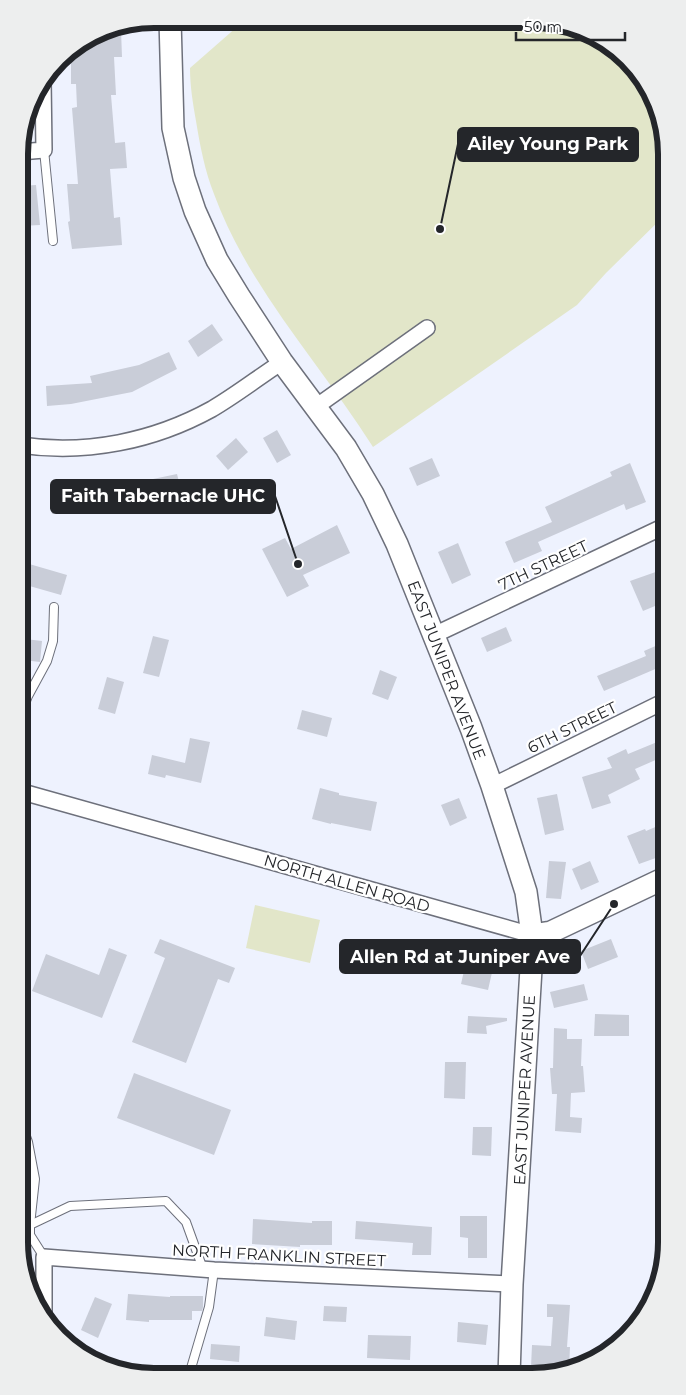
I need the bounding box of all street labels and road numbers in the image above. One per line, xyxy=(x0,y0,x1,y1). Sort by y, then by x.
street label: 7TH STREET xyxy=(495,536,592,595)
street label: EAST JUNIPER AVENUE xyxy=(404,578,490,762)
street label: 6TH STREET xyxy=(524,697,621,757)
street label: NORTH ALLEN ROAD xyxy=(262,851,432,916)
street label: EAST JUNIPER AVENUE xyxy=(510,994,539,1186)
street label: NORTH FRANKLIN STREET xyxy=(171,1240,387,1271)

